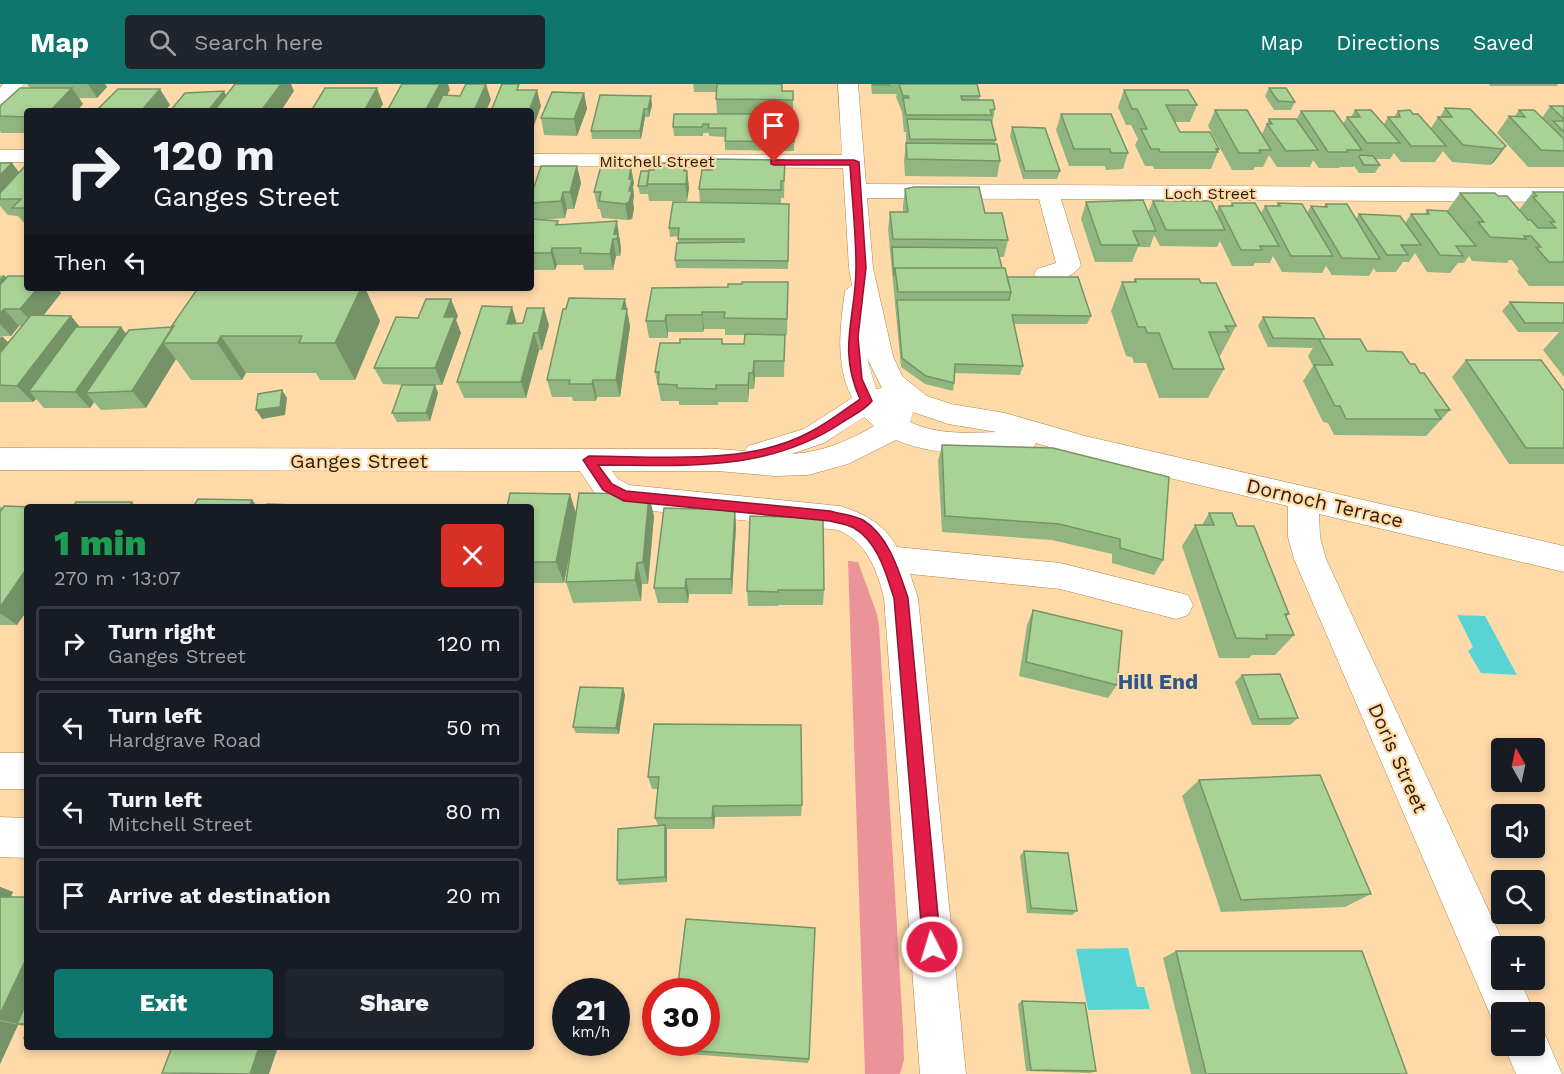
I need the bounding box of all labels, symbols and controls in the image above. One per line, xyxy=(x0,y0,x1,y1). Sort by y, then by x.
search box xyxy=(125,15,545,69)
text: Map xyxy=(30,26,89,59)
icon: search xyxy=(146,26,179,59)
text: Search here xyxy=(194,30,323,55)
text: Map xyxy=(1260,30,1303,55)
text: Directions xyxy=(1336,30,1440,55)
text: Saved xyxy=(1473,30,1534,55)
pin xyxy=(748,100,799,162)
icon: arrive xyxy=(757,109,790,142)
text: 120 m xyxy=(153,131,275,180)
icon: right xyxy=(54,132,132,210)
street label: Mitchell Street xyxy=(599,152,715,171)
text: Ganges Street xyxy=(153,181,339,213)
street label: Loch Street xyxy=(1164,184,1256,203)
icon: left xyxy=(119,246,152,279)
text: Then xyxy=(54,250,107,275)
street label: Ganges Street xyxy=(290,449,429,473)
street label: Dornoch Terrace xyxy=(1244,473,1406,533)
text: 1 min xyxy=(54,522,147,564)
button: close xyxy=(441,524,504,587)
text: 270 m · 13:07 xyxy=(54,566,181,590)
text: Turn right xyxy=(108,619,215,644)
icon: right xyxy=(57,627,90,660)
text: 120 m xyxy=(437,631,501,656)
text: Ganges Street xyxy=(108,644,246,668)
district label: Hill End xyxy=(1118,669,1198,694)
street label: Doris Street xyxy=(1363,699,1433,817)
text: Turn left xyxy=(108,703,202,728)
icon: left xyxy=(57,711,90,744)
text: 50 m xyxy=(446,715,501,740)
text: Hardgrave Road xyxy=(108,728,261,752)
north arrow xyxy=(1491,738,1545,792)
map controls xyxy=(1491,738,1545,1056)
text: Turn left xyxy=(108,787,202,812)
icon: left xyxy=(57,795,90,828)
text: 80 m xyxy=(445,799,501,824)
button: sound xyxy=(1491,804,1545,858)
text: Mitchell Street xyxy=(108,812,252,836)
button: search xyxy=(1491,870,1545,924)
icon: arrive xyxy=(57,879,90,912)
text: Arrive at destination xyxy=(108,883,331,908)
text: 20 m xyxy=(446,883,501,908)
position arrow xyxy=(900,915,964,979)
button: + xyxy=(1491,936,1545,990)
button: Exit xyxy=(54,969,273,1038)
button: Share xyxy=(285,969,504,1038)
speed limit sign: 30 xyxy=(642,978,720,1056)
text: 21 xyxy=(576,992,606,1027)
button: − xyxy=(1491,1002,1545,1056)
text: km/h xyxy=(572,1023,610,1041)

